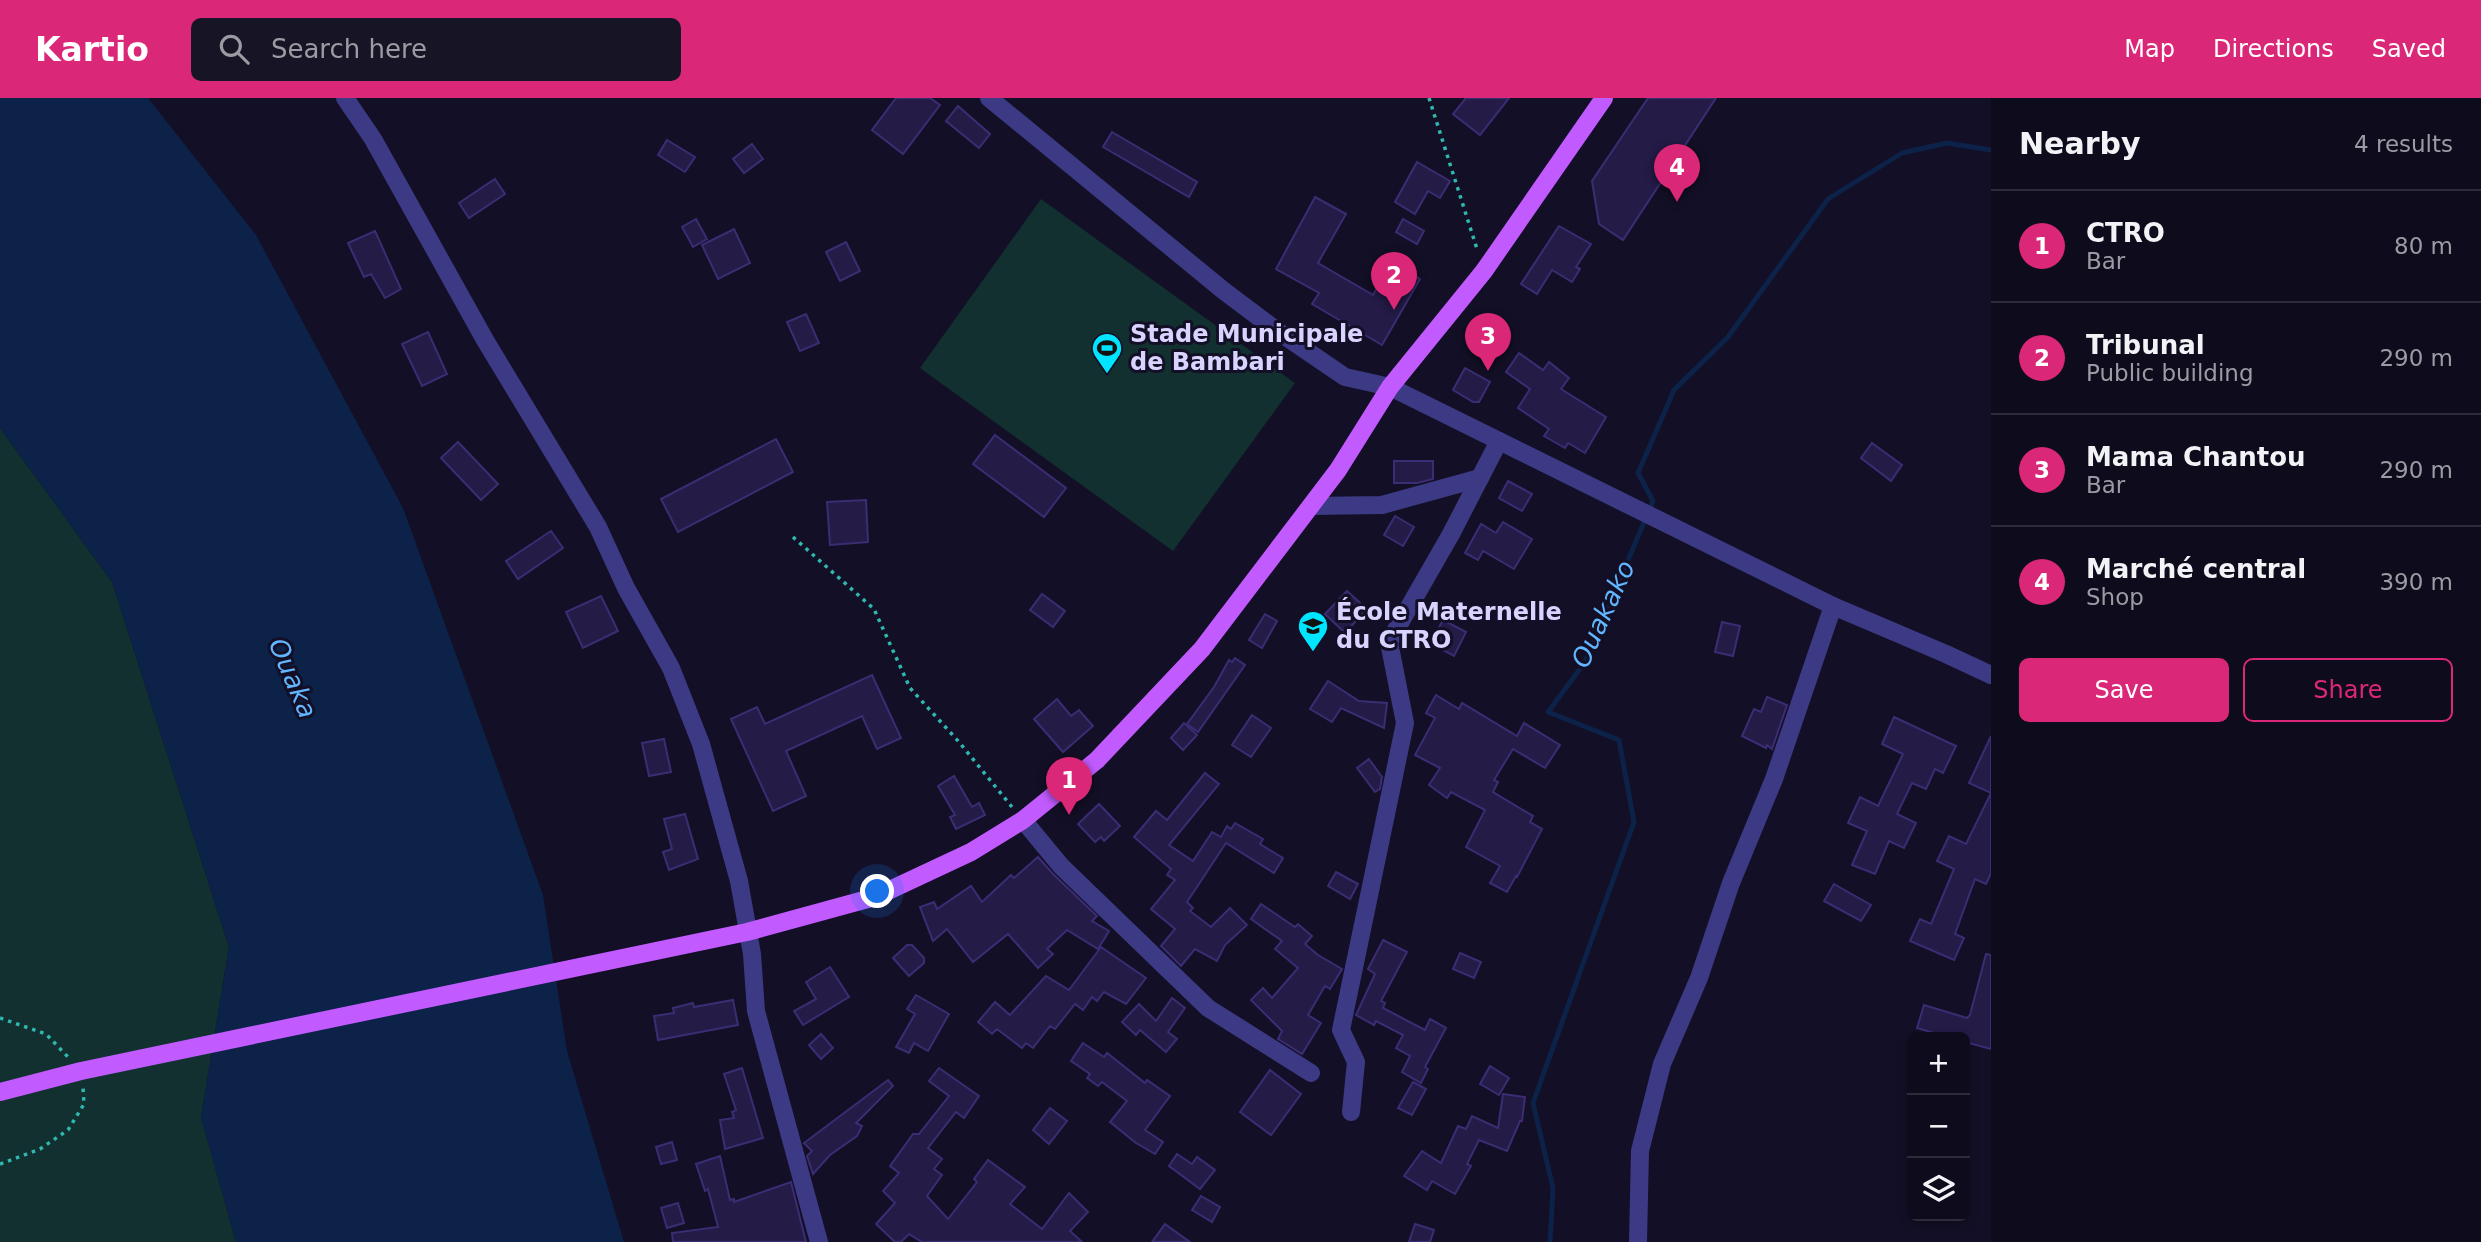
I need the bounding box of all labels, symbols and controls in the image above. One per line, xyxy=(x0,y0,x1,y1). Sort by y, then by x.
search box xyxy=(191,18,681,81)
text: Kartio xyxy=(35,30,149,69)
icon: search xyxy=(215,30,253,68)
text: Search here xyxy=(271,34,427,64)
text: Map xyxy=(2124,35,2175,63)
text: Directions xyxy=(2213,35,2334,63)
text: Saved xyxy=(2372,35,2446,63)
text: Nearby xyxy=(2019,126,2141,161)
text: 4 results xyxy=(2354,131,2453,157)
pin: 4 xyxy=(1654,144,1700,202)
text: CTRO xyxy=(2086,218,2165,248)
text: 1 xyxy=(2034,233,2050,259)
text: 80 m xyxy=(2394,233,2453,259)
text: Bar xyxy=(2086,248,2125,274)
pin: 2 xyxy=(1371,252,1417,310)
pin: 3 xyxy=(1465,313,1511,371)
place label: Stade Municipale de Bambari xyxy=(1130,320,1363,376)
text: Tribunal xyxy=(2086,330,2205,360)
sports icon: Stade Municipale de Bambari xyxy=(1090,331,1124,375)
text: 2 xyxy=(2034,345,2050,371)
text: 290 m xyxy=(2379,345,2453,371)
text: Public building xyxy=(2086,360,2254,386)
text: Mama Chantou xyxy=(2086,442,2306,472)
text: 3 xyxy=(2034,457,2050,483)
text: 290 m xyxy=(2379,457,2453,483)
text: Bar xyxy=(2086,472,2125,498)
text: Marché central xyxy=(2086,554,2306,584)
water label: Ouakako xyxy=(1565,556,1641,672)
text: 4 xyxy=(2034,569,2050,595)
text: 390 m xyxy=(2379,569,2453,595)
text: Shop xyxy=(2086,584,2144,610)
place label: École Maternelle du CTRO xyxy=(1336,597,1562,654)
school or university icon: École Maternelle du CTRO xyxy=(1296,609,1330,653)
water label: Ouaka xyxy=(263,634,323,722)
button: Save xyxy=(2019,658,2229,722)
button: Share xyxy=(2243,658,2453,722)
pin: 1 xyxy=(1046,757,1092,815)
your location xyxy=(860,874,894,908)
map controls xyxy=(1907,1032,1970,1221)
button: + xyxy=(1907,1032,1970,1095)
button: − xyxy=(1907,1095,1970,1158)
button: layers xyxy=(1907,1158,1970,1221)

